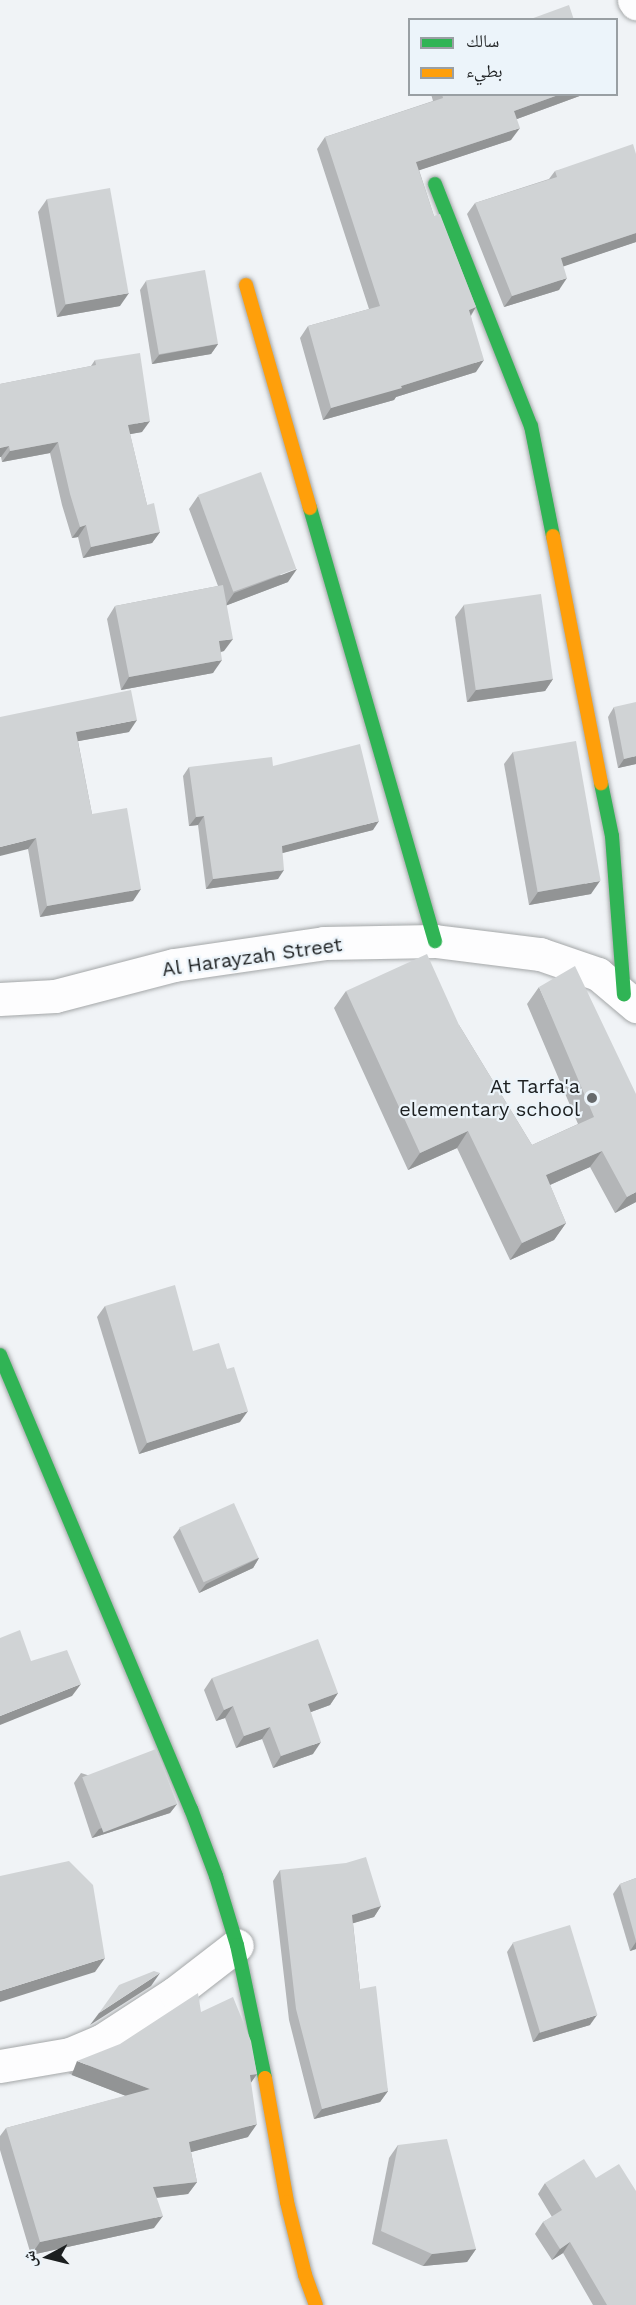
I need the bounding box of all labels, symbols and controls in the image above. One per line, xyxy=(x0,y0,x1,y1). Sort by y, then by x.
legend xyxy=(408,18,618,96)
text: سالك xyxy=(466,30,499,51)
text: بطيء xyxy=(466,60,503,81)
street label: Al Harayzah Street xyxy=(160,932,344,982)
place label: At Tarfa'a elementary school xyxy=(399,1074,580,1121)
marker: At Tarfa'a elementary school xyxy=(585,1091,599,1105)
north arrow xyxy=(18,2227,78,2287)
text: ش xyxy=(19,2250,40,2269)

